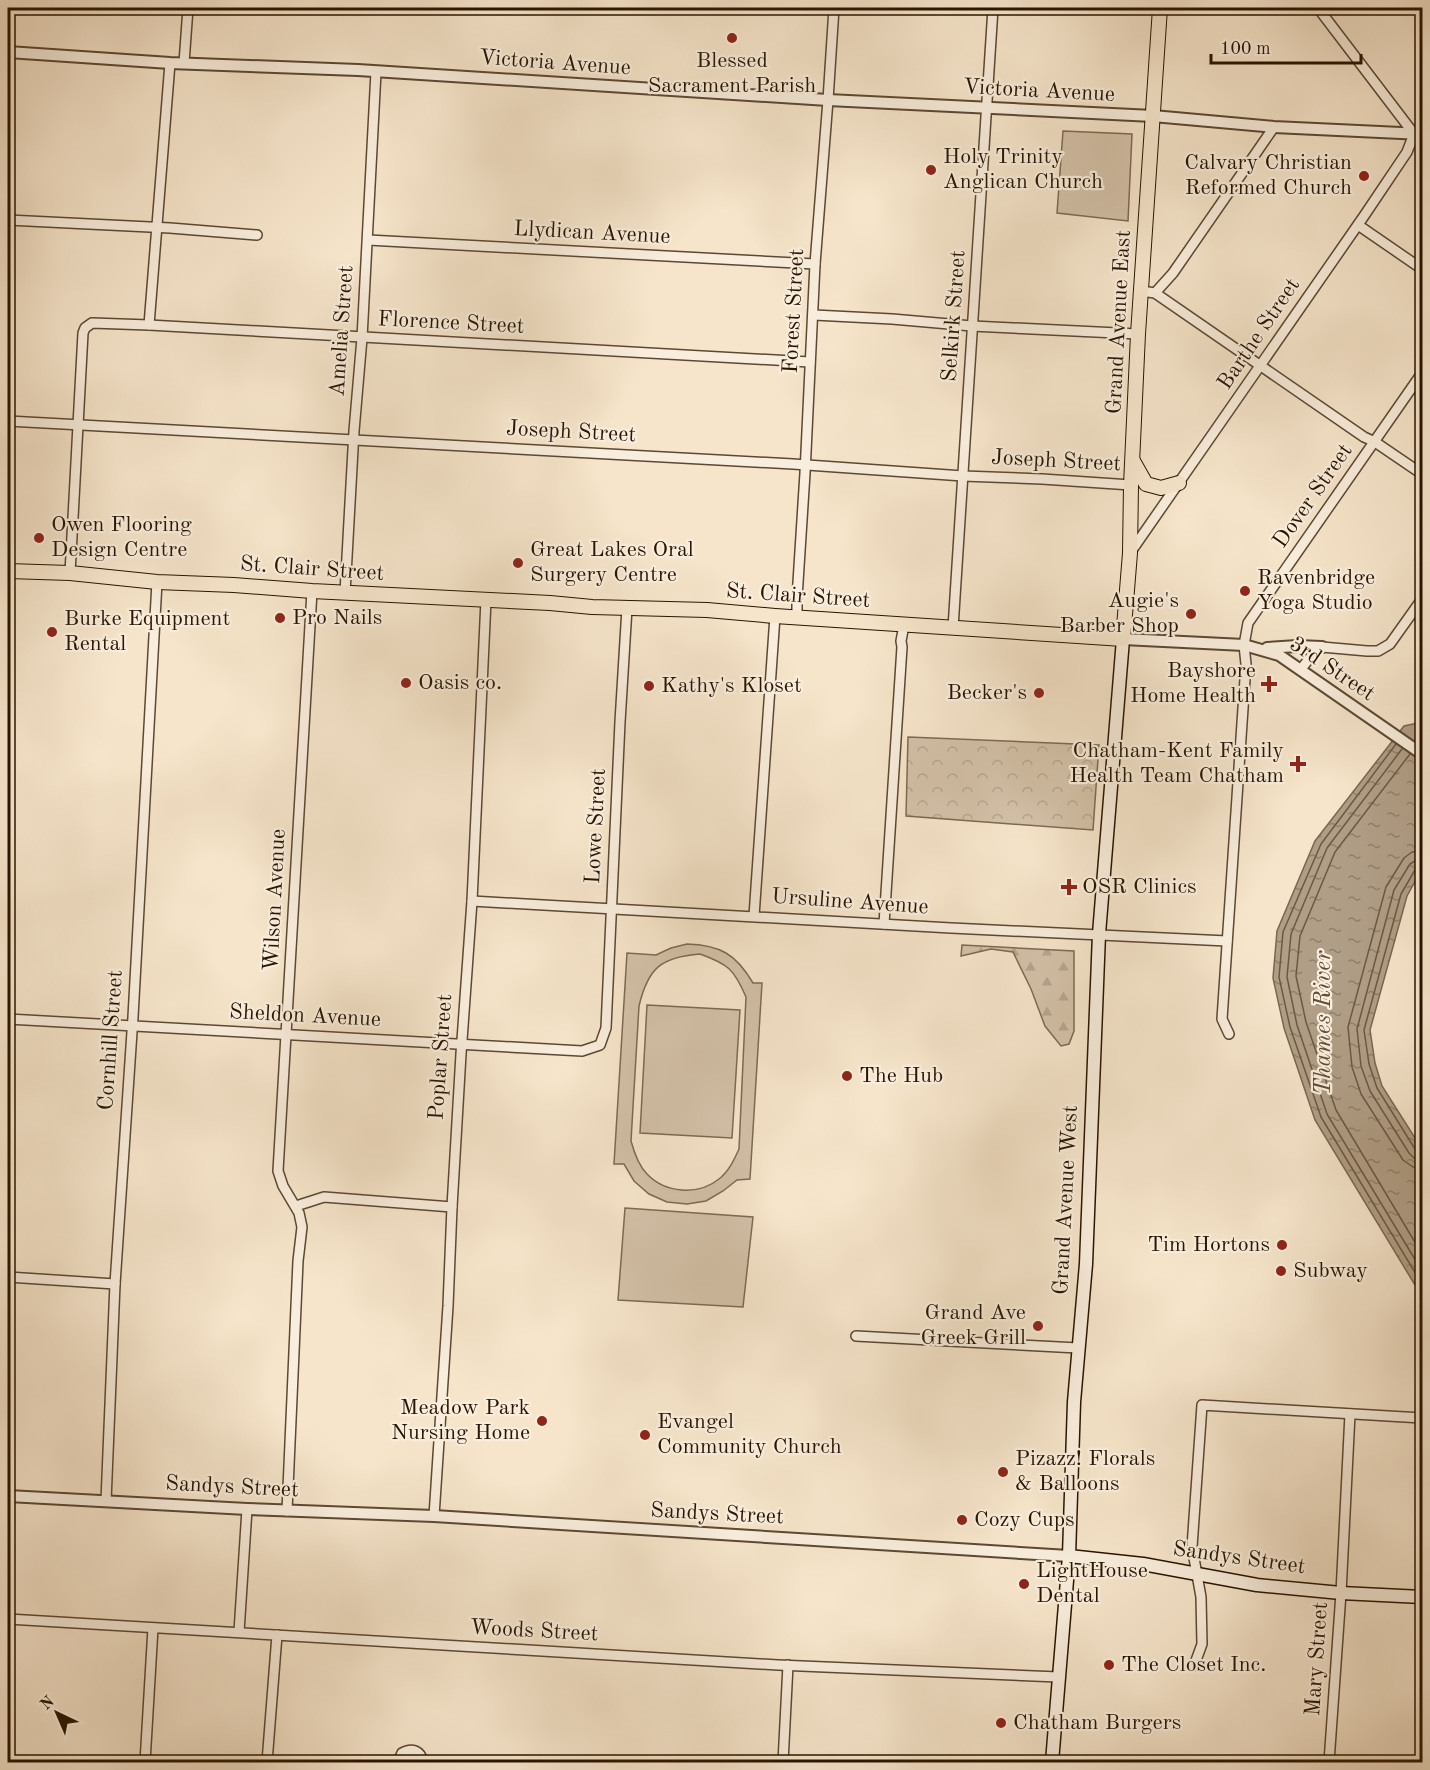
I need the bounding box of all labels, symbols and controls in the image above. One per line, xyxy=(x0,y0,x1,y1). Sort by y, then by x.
scale bar xyxy=(1211,27,1361,65)
marker: Blessed Sacrament Parish xyxy=(725,31,739,45)
text: 100 m xyxy=(1220,40,1271,58)
street label: Victoria Avenue xyxy=(478,47,632,79)
place label: Blessed Sacrament Parish xyxy=(648,50,816,97)
street label: Victoria Avenue xyxy=(963,76,1115,106)
place label: Holy Trinity Anglican Church xyxy=(943,146,1103,193)
place label: Calvary Christian Reformed Church xyxy=(1184,152,1352,199)
marker: Holy Trinity Anglican Church xyxy=(924,163,938,177)
marker: Calvary Christian Reformed Church xyxy=(1357,169,1371,183)
street label: Llydican Avenue xyxy=(513,218,671,248)
street label: Grand Avenue East xyxy=(1103,229,1135,415)
street label: Forest Street xyxy=(780,248,808,374)
street label: Selkirk Street xyxy=(938,249,970,383)
street label: Amelia Street xyxy=(326,265,358,397)
street label: Barthe Street xyxy=(1214,274,1304,394)
street label: Florence Street xyxy=(377,308,525,338)
street label: Joseph Street xyxy=(505,418,637,446)
street label: Dover Street xyxy=(1269,440,1357,552)
street label: Joseph Street xyxy=(990,447,1122,475)
place label: Owen Flooring Design Centre xyxy=(51,514,192,561)
marker: Owen Flooring Design Centre xyxy=(32,531,46,545)
place label: Great Lakes Oral Surgery Centre xyxy=(530,539,694,586)
street label: St. Clair Street xyxy=(239,553,385,585)
marker: Great Lakes Oral Surgery Centre xyxy=(511,556,525,570)
place label: Ravenbridge Yoga Studio xyxy=(1257,567,1375,614)
street label: St. Clair Street xyxy=(725,580,871,612)
marker: Ravenbridge Yoga Studio xyxy=(1238,584,1252,598)
place label: Augie's Barber Shop xyxy=(1059,590,1179,637)
place label: Pro Nails xyxy=(292,607,382,629)
marker: Augie's Barber Shop xyxy=(1184,607,1198,621)
place label: Burke Equipment Rental xyxy=(64,608,230,655)
marker: Pro Nails xyxy=(273,611,287,625)
marker: Burke Equipment Rental xyxy=(45,625,59,639)
street label: 3rd Street xyxy=(1285,633,1379,705)
place label: Bayshore Home Health xyxy=(1130,660,1256,707)
place label: Oasis co. xyxy=(418,672,502,694)
place label: Kathy's Kloset xyxy=(661,675,802,697)
marker: Bayshore Home Health xyxy=(1260,675,1278,693)
marker: Oasis co. xyxy=(399,676,413,690)
marker: Kathy's Kloset xyxy=(642,679,656,693)
place label: Becker's xyxy=(947,682,1027,704)
marker: Becker's xyxy=(1032,686,1046,700)
place label: Chatham-Kent Family Health Team Chatham xyxy=(1069,740,1284,787)
marker: Chatham-Kent Family Health Team Chatham xyxy=(1289,755,1307,773)
street label: Lowe Street xyxy=(582,768,610,884)
street label: Wilson Avenue xyxy=(260,828,290,972)
place label: OSR Clinics xyxy=(1082,876,1197,898)
marker: OSR Clinics xyxy=(1060,878,1078,896)
street label: Ursuline Avenue xyxy=(771,886,929,918)
water label: Thames River xyxy=(1312,950,1336,1095)
street label: Cornhill Street xyxy=(95,969,127,1111)
street label: Poplar Street xyxy=(426,993,456,1121)
street label: Sheldon Avenue xyxy=(229,1001,381,1031)
place label: The Hub xyxy=(859,1065,943,1087)
marker: The Hub xyxy=(840,1069,854,1083)
street label: Grand Avenue West xyxy=(1050,1105,1082,1295)
place label: Tim Hortons xyxy=(1147,1234,1270,1256)
marker: Tim Hortons xyxy=(1275,1238,1289,1252)
place label: Subway xyxy=(1293,1260,1368,1282)
marker: Subway xyxy=(1274,1264,1288,1278)
place label: Grand Ave Greek Grill xyxy=(921,1302,1026,1349)
marker: Grand Ave Greek Grill xyxy=(1031,1319,1045,1333)
place label: Meadow Park Nursing Home xyxy=(391,1397,530,1444)
place label: Evangel Community Church xyxy=(657,1411,842,1458)
marker: Meadow Park Nursing Home xyxy=(535,1414,549,1428)
marker: Evangel Community Church xyxy=(638,1428,652,1442)
place label: Pizazz! Florals & Balloons xyxy=(1015,1448,1155,1495)
marker: Pizazz! Florals & Balloons xyxy=(996,1465,1010,1479)
street label: Sandys Street xyxy=(165,1473,299,1501)
street label: Sandys Street xyxy=(650,1500,784,1528)
place label: Cozy Cups xyxy=(974,1509,1075,1531)
marker: Cozy Cups xyxy=(955,1513,969,1527)
street label: Sandys Street xyxy=(1171,1538,1307,1578)
place label: LightHouse Dental xyxy=(1036,1560,1148,1607)
marker: LightHouse Dental xyxy=(1017,1577,1031,1591)
street label: Mary Street xyxy=(1302,1601,1332,1717)
street label: Woods Street xyxy=(469,1617,599,1645)
place label: The Closet Inc. xyxy=(1121,1654,1266,1676)
marker: The Closet Inc. xyxy=(1102,1658,1116,1672)
north arrow xyxy=(27,1683,87,1743)
text: N xyxy=(38,1693,58,1714)
place label: Chatham Burgers xyxy=(1013,1712,1181,1734)
marker: Chatham Burgers xyxy=(994,1716,1008,1730)

